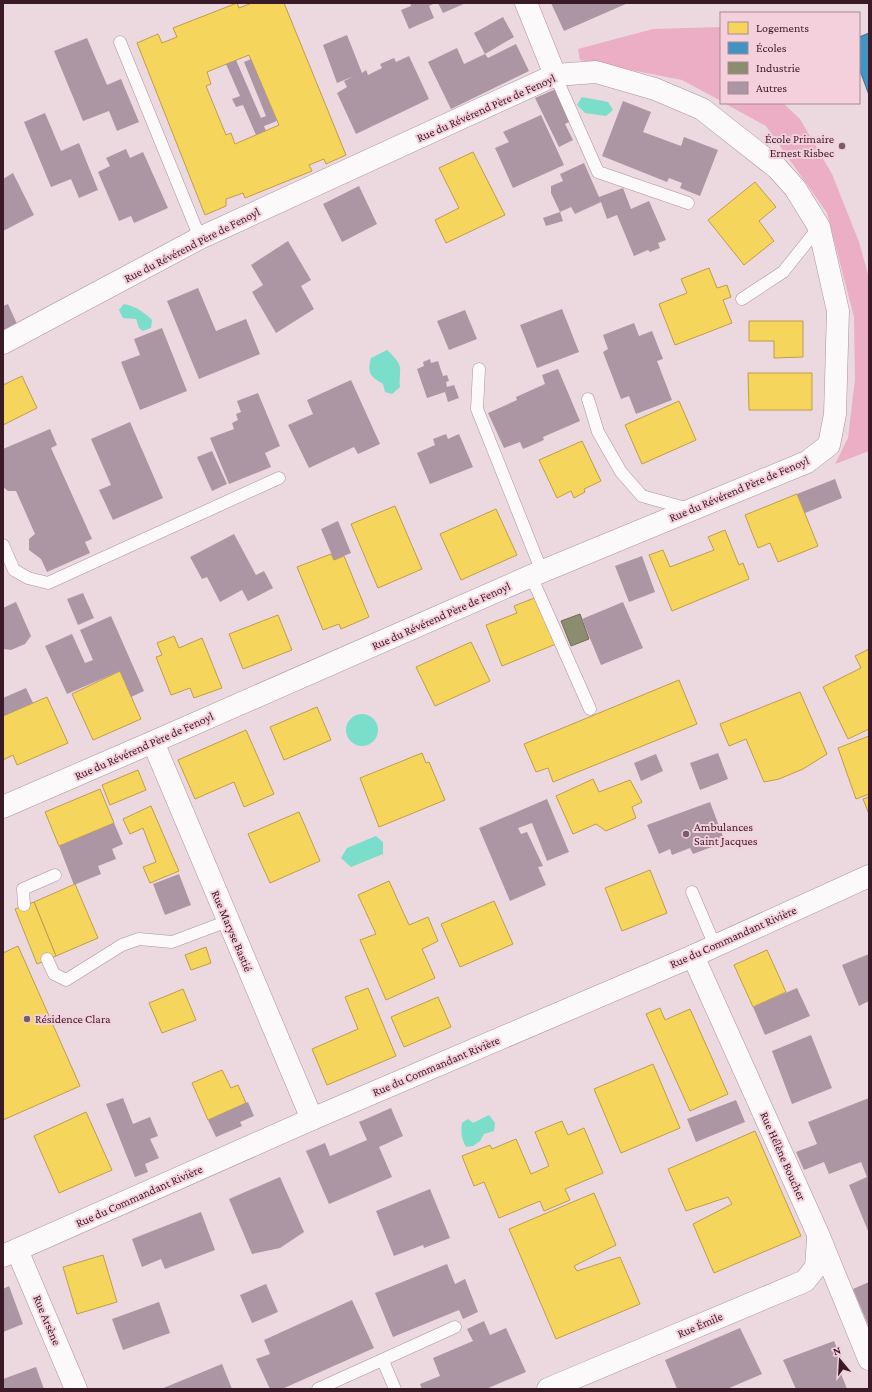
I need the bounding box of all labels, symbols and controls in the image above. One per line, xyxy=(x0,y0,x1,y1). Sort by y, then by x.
legend xyxy=(720,12,860,104)
text: Logements xyxy=(756,21,809,35)
text: Écoles xyxy=(756,41,787,55)
text: Industrie xyxy=(756,61,800,75)
street label: Rue du Révérend Père de Fenoyl xyxy=(414,71,558,145)
text: Autres xyxy=(756,81,787,95)
place label: École Primaire Ernest Risbec xyxy=(765,132,834,160)
marker: École Primaire Ernest Risbec xyxy=(837,141,847,151)
street label: Rue du Révérend Père de Fenoyl xyxy=(122,205,262,285)
street label: Rue du Révérend Père de Fenoyl xyxy=(667,453,811,525)
street label: Rue du Révérend Père de Fenoyl xyxy=(369,579,513,653)
street label: Rue du Révérend Père de Fenoyl xyxy=(72,709,216,783)
place label: Ambulances Saint Jacques xyxy=(694,820,758,848)
marker: Ambulances Saint Jacques xyxy=(681,829,691,839)
street label: Rue Maryse Bastié xyxy=(209,888,255,974)
street label: Rue du Commandant Rivière xyxy=(668,903,798,971)
place label: Résidence Clara xyxy=(35,1012,111,1026)
marker: Résidence Clara xyxy=(22,1014,32,1024)
street label: Rue du Commandant Rivière xyxy=(370,1033,502,1099)
street label: Rue Hélène Boucher xyxy=(757,1109,809,1203)
street label: Rue du Commandant Rivière xyxy=(74,1162,204,1230)
street label: Rue Arsène xyxy=(30,1293,64,1347)
street label: Rue Émile xyxy=(675,1309,725,1341)
north arrow xyxy=(820,1340,860,1380)
text: N xyxy=(831,1343,843,1357)

